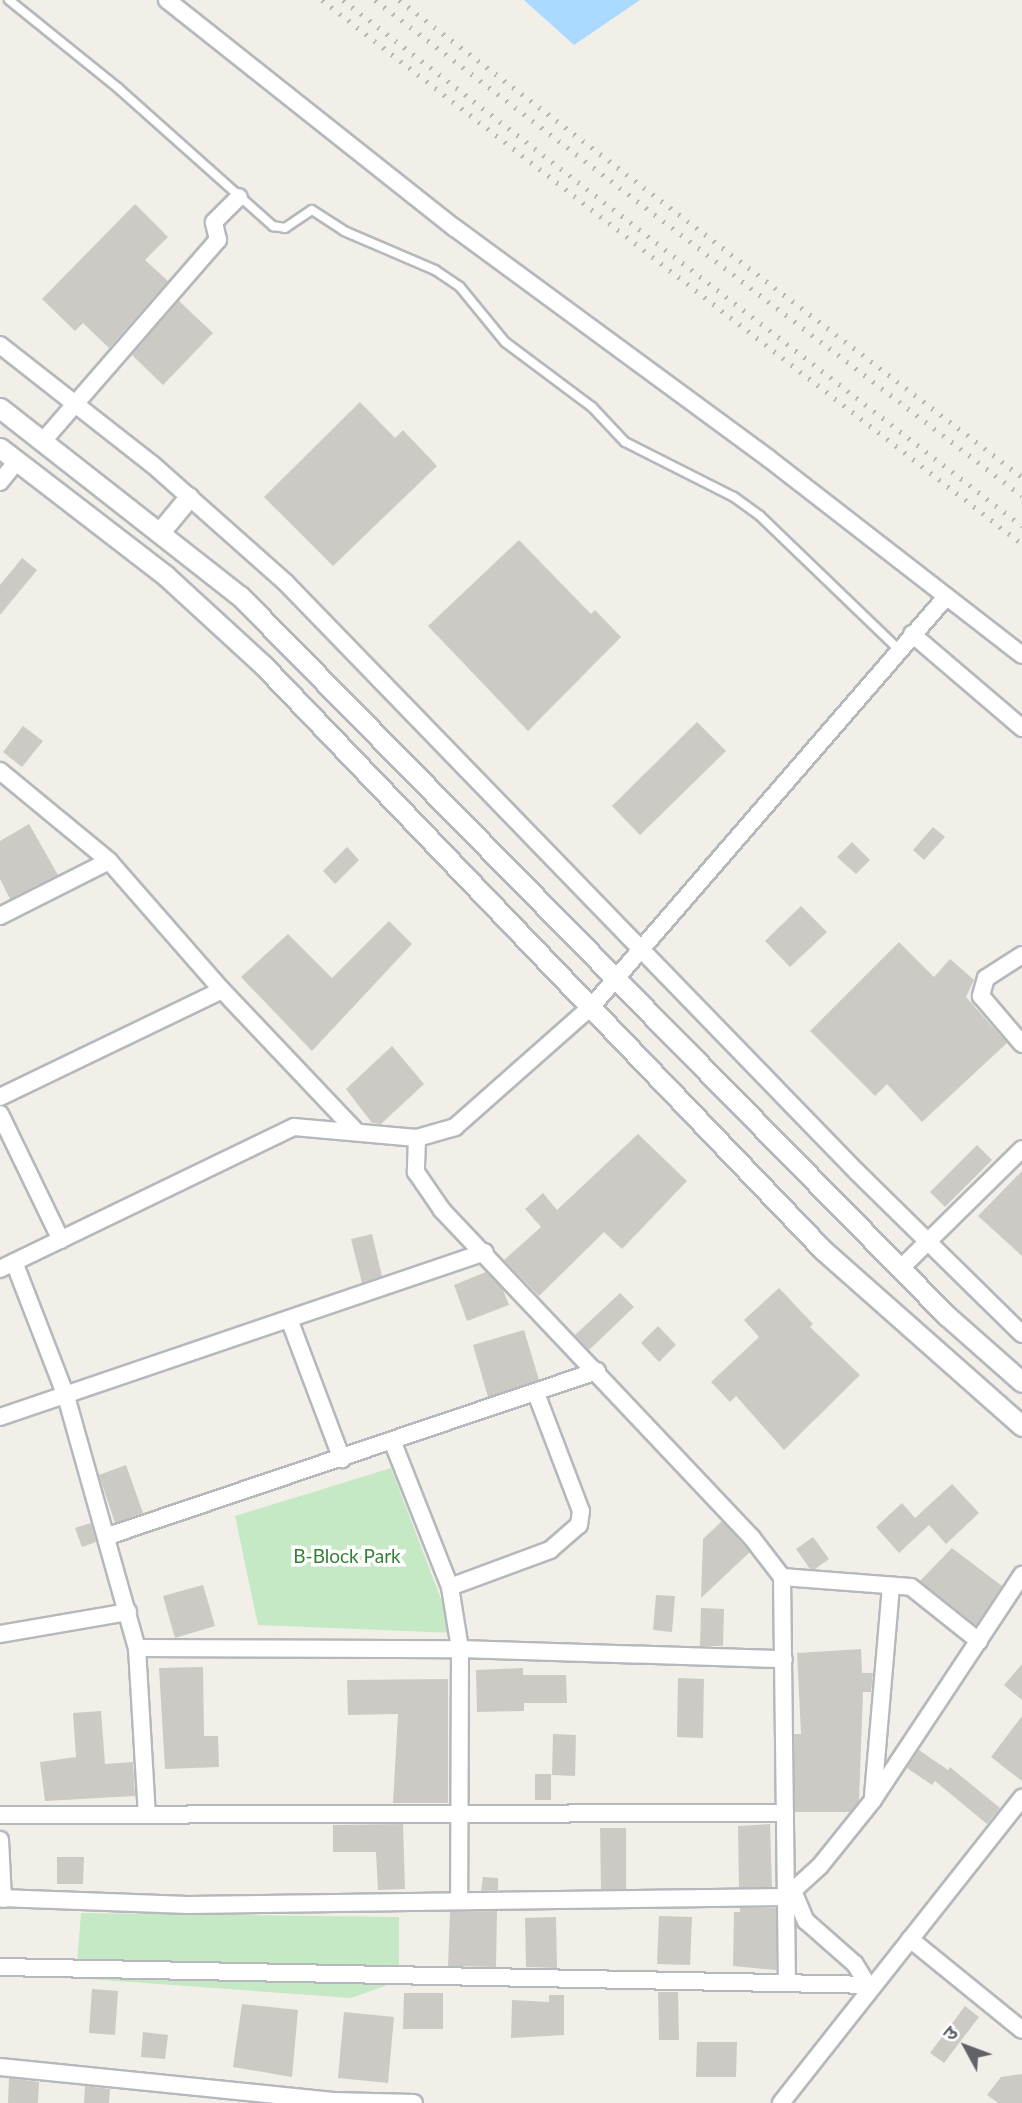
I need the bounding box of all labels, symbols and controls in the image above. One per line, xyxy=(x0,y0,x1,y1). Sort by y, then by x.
park label: B-Block Park xyxy=(293,1545,401,1567)
north arrow xyxy=(931,2012,1001,2082)
text: उ xyxy=(937,2021,962,2045)

